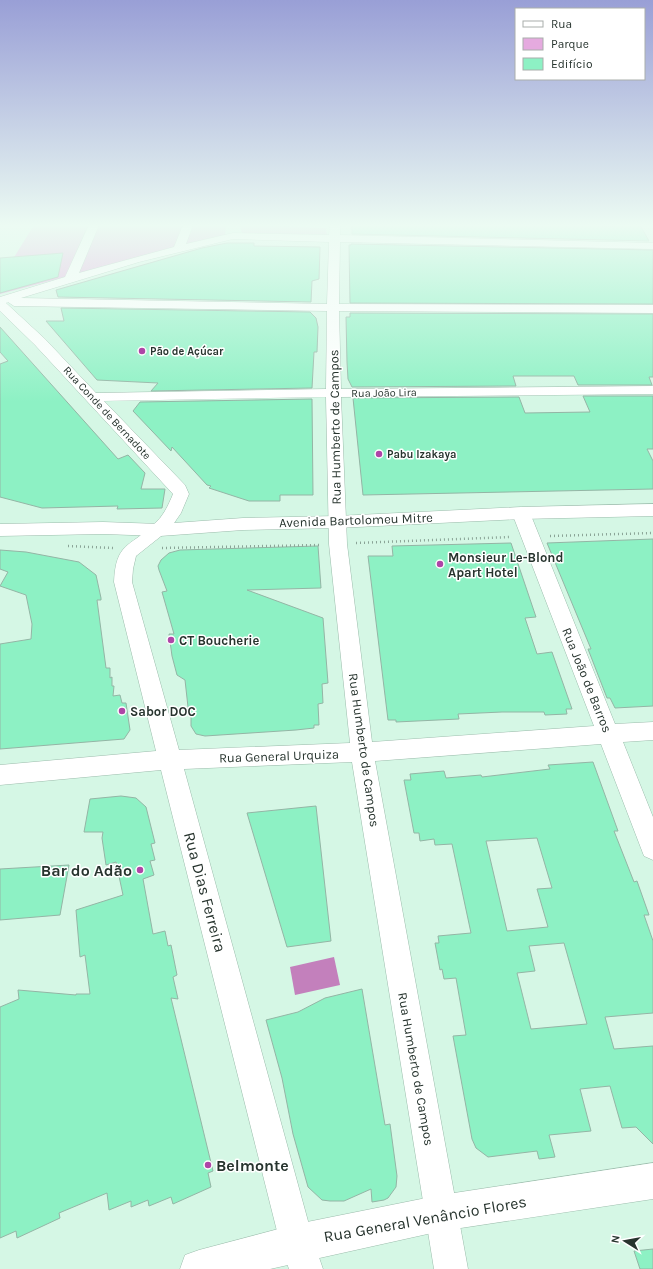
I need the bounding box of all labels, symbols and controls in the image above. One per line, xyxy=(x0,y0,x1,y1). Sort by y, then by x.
legend xyxy=(515,8,645,80)
text: Rua xyxy=(551,17,572,31)
text: Parque xyxy=(551,37,589,51)
text: Edifício xyxy=(551,57,592,71)
place label: Pão de Açúcar xyxy=(150,345,224,358)
marker: Pão de Açúcar xyxy=(137,346,147,356)
street label: Rua Humberto de Campos xyxy=(326,349,344,505)
street label: Rua Conde de Bernadote xyxy=(60,364,154,462)
street label: Rua João Lira xyxy=(351,386,417,400)
place label: Pabu Izakaya xyxy=(387,448,456,461)
marker: Pabu Izakaya xyxy=(374,449,384,459)
street label: Avenida Bartolomeu Mitre xyxy=(279,510,433,530)
place label: Monsieur Le-Blond Apart Hotel xyxy=(448,550,563,580)
marker: Monsieur Le-Blond Apart Hotel xyxy=(435,559,445,569)
street label: Rua João de Barros xyxy=(559,625,615,735)
place label: CT Boucherie xyxy=(179,633,260,648)
marker: CT Boucherie xyxy=(166,635,176,645)
street label: Rua Humberto de Campos xyxy=(346,672,382,828)
place label: Sabor DOC xyxy=(130,704,196,719)
marker: Sabor DOC xyxy=(117,706,127,716)
street label: Rua General Urquiza xyxy=(219,746,339,767)
street label: Rua Dias Ferreira xyxy=(180,830,230,954)
place label: Bar do Adão xyxy=(41,861,132,880)
marker: Bar do Adão xyxy=(135,865,145,875)
street label: Rua Humberto de Campos xyxy=(395,991,437,1147)
place label: Belmonte xyxy=(216,1156,289,1175)
marker: Belmonte xyxy=(203,1160,213,1170)
street label: Rua General Venâncio Flores xyxy=(322,1192,528,1246)
north arrow xyxy=(605,1221,645,1261)
text: N xyxy=(609,1234,623,1244)

